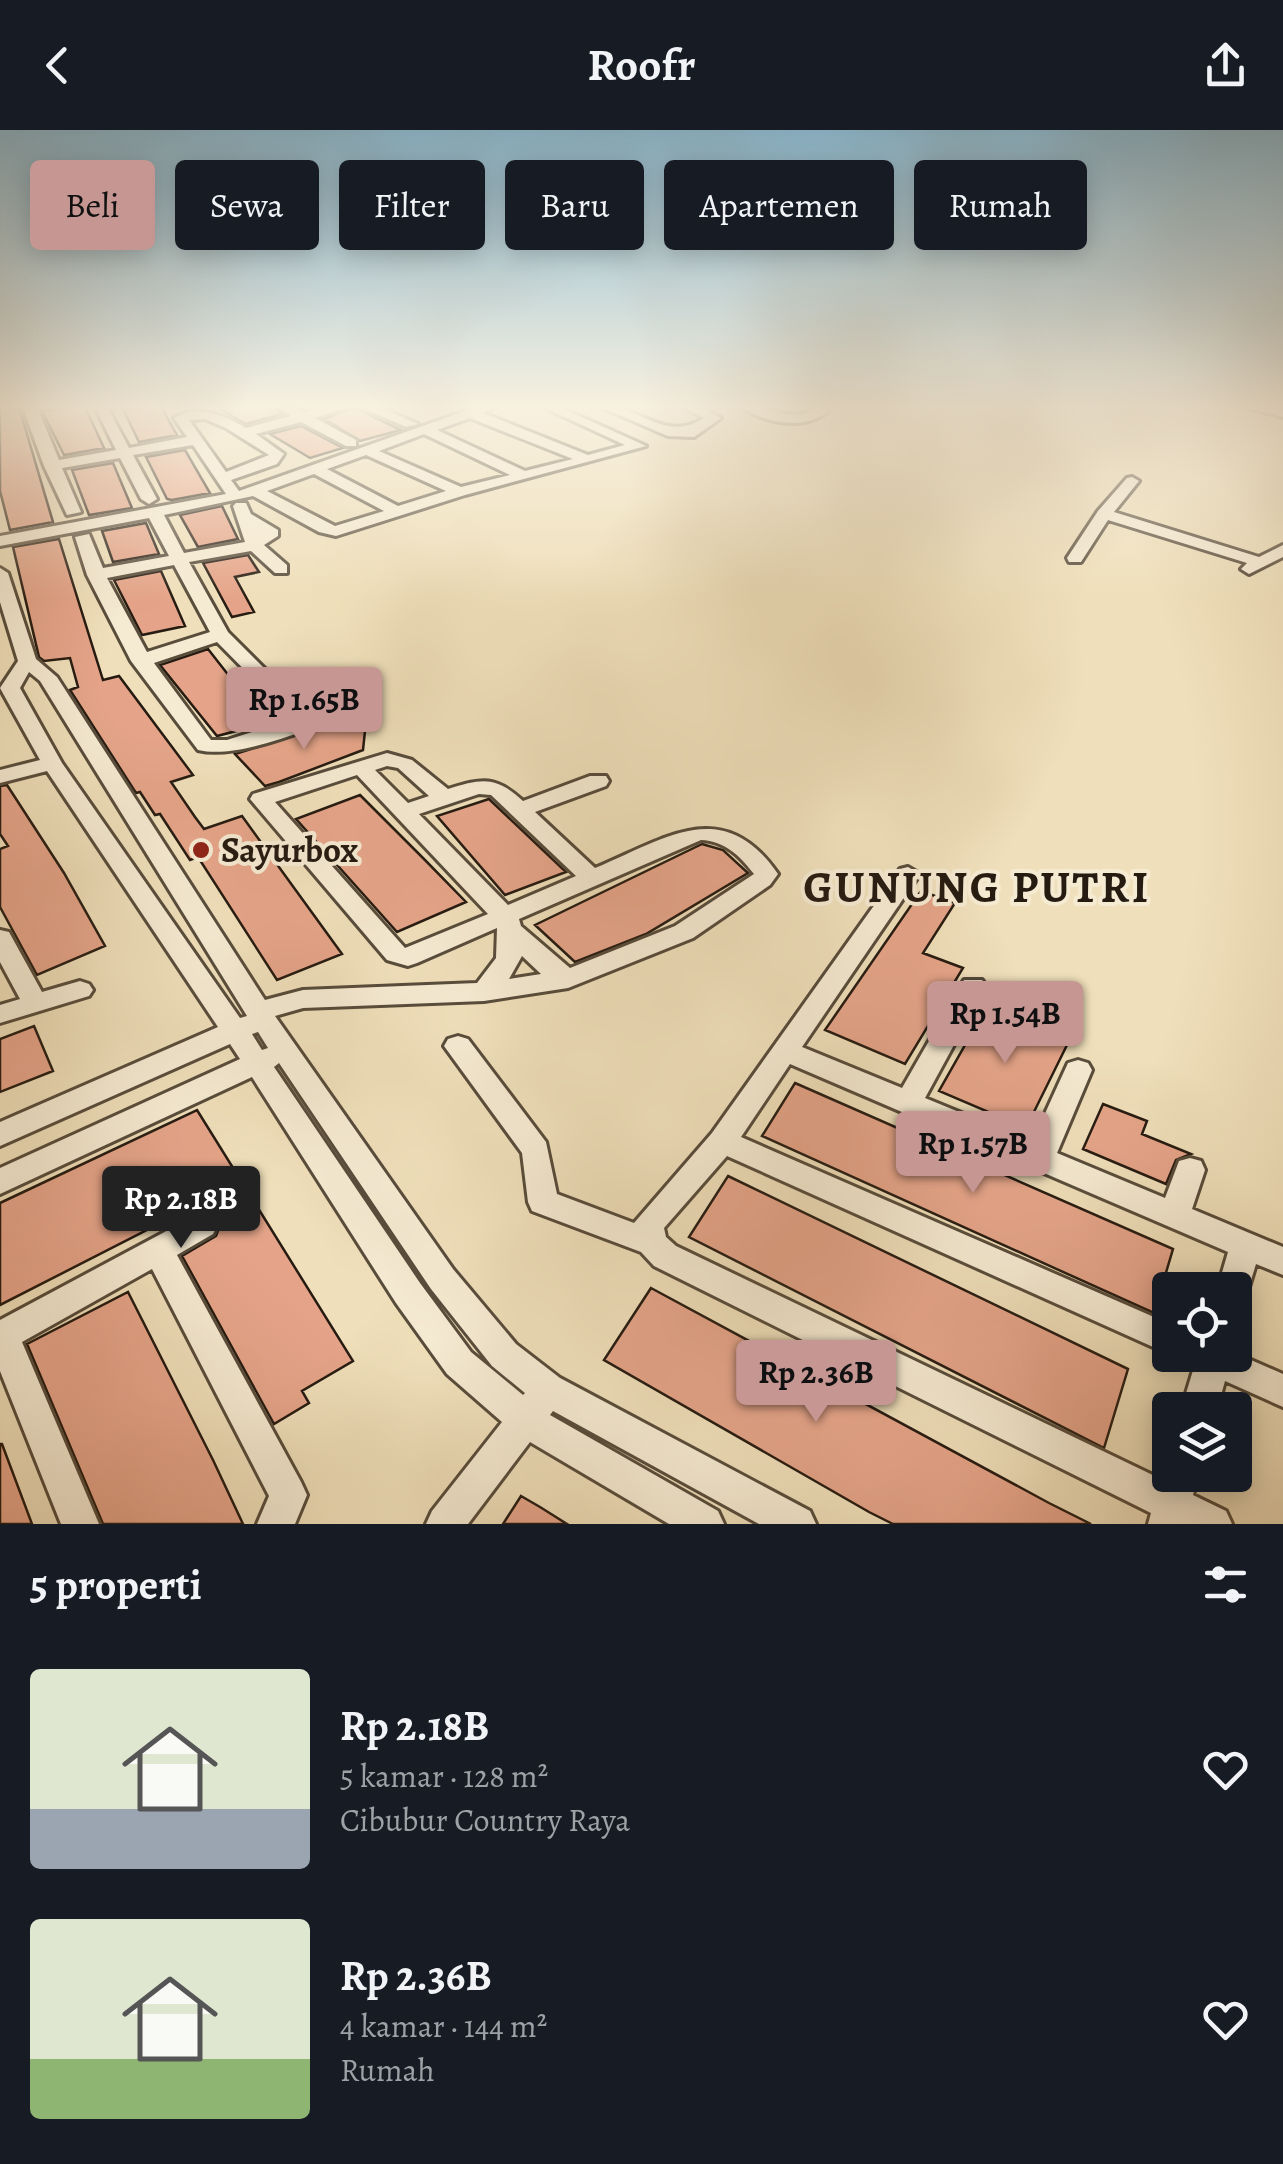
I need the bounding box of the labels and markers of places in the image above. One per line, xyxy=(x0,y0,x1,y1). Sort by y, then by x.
pin: Rp 1.65B xyxy=(201,667,407,752)
place label: Sayurbox xyxy=(221,826,359,874)
marker: Sayurbox xyxy=(190,839,212,861)
pin: Rp 1.54B xyxy=(902,981,1108,1066)
pin: Rp 1.57B xyxy=(870,1111,1076,1196)
pin: Rp 2.18B xyxy=(78,1166,284,1251)
pin: Rp 2.36B xyxy=(713,1340,919,1425)

